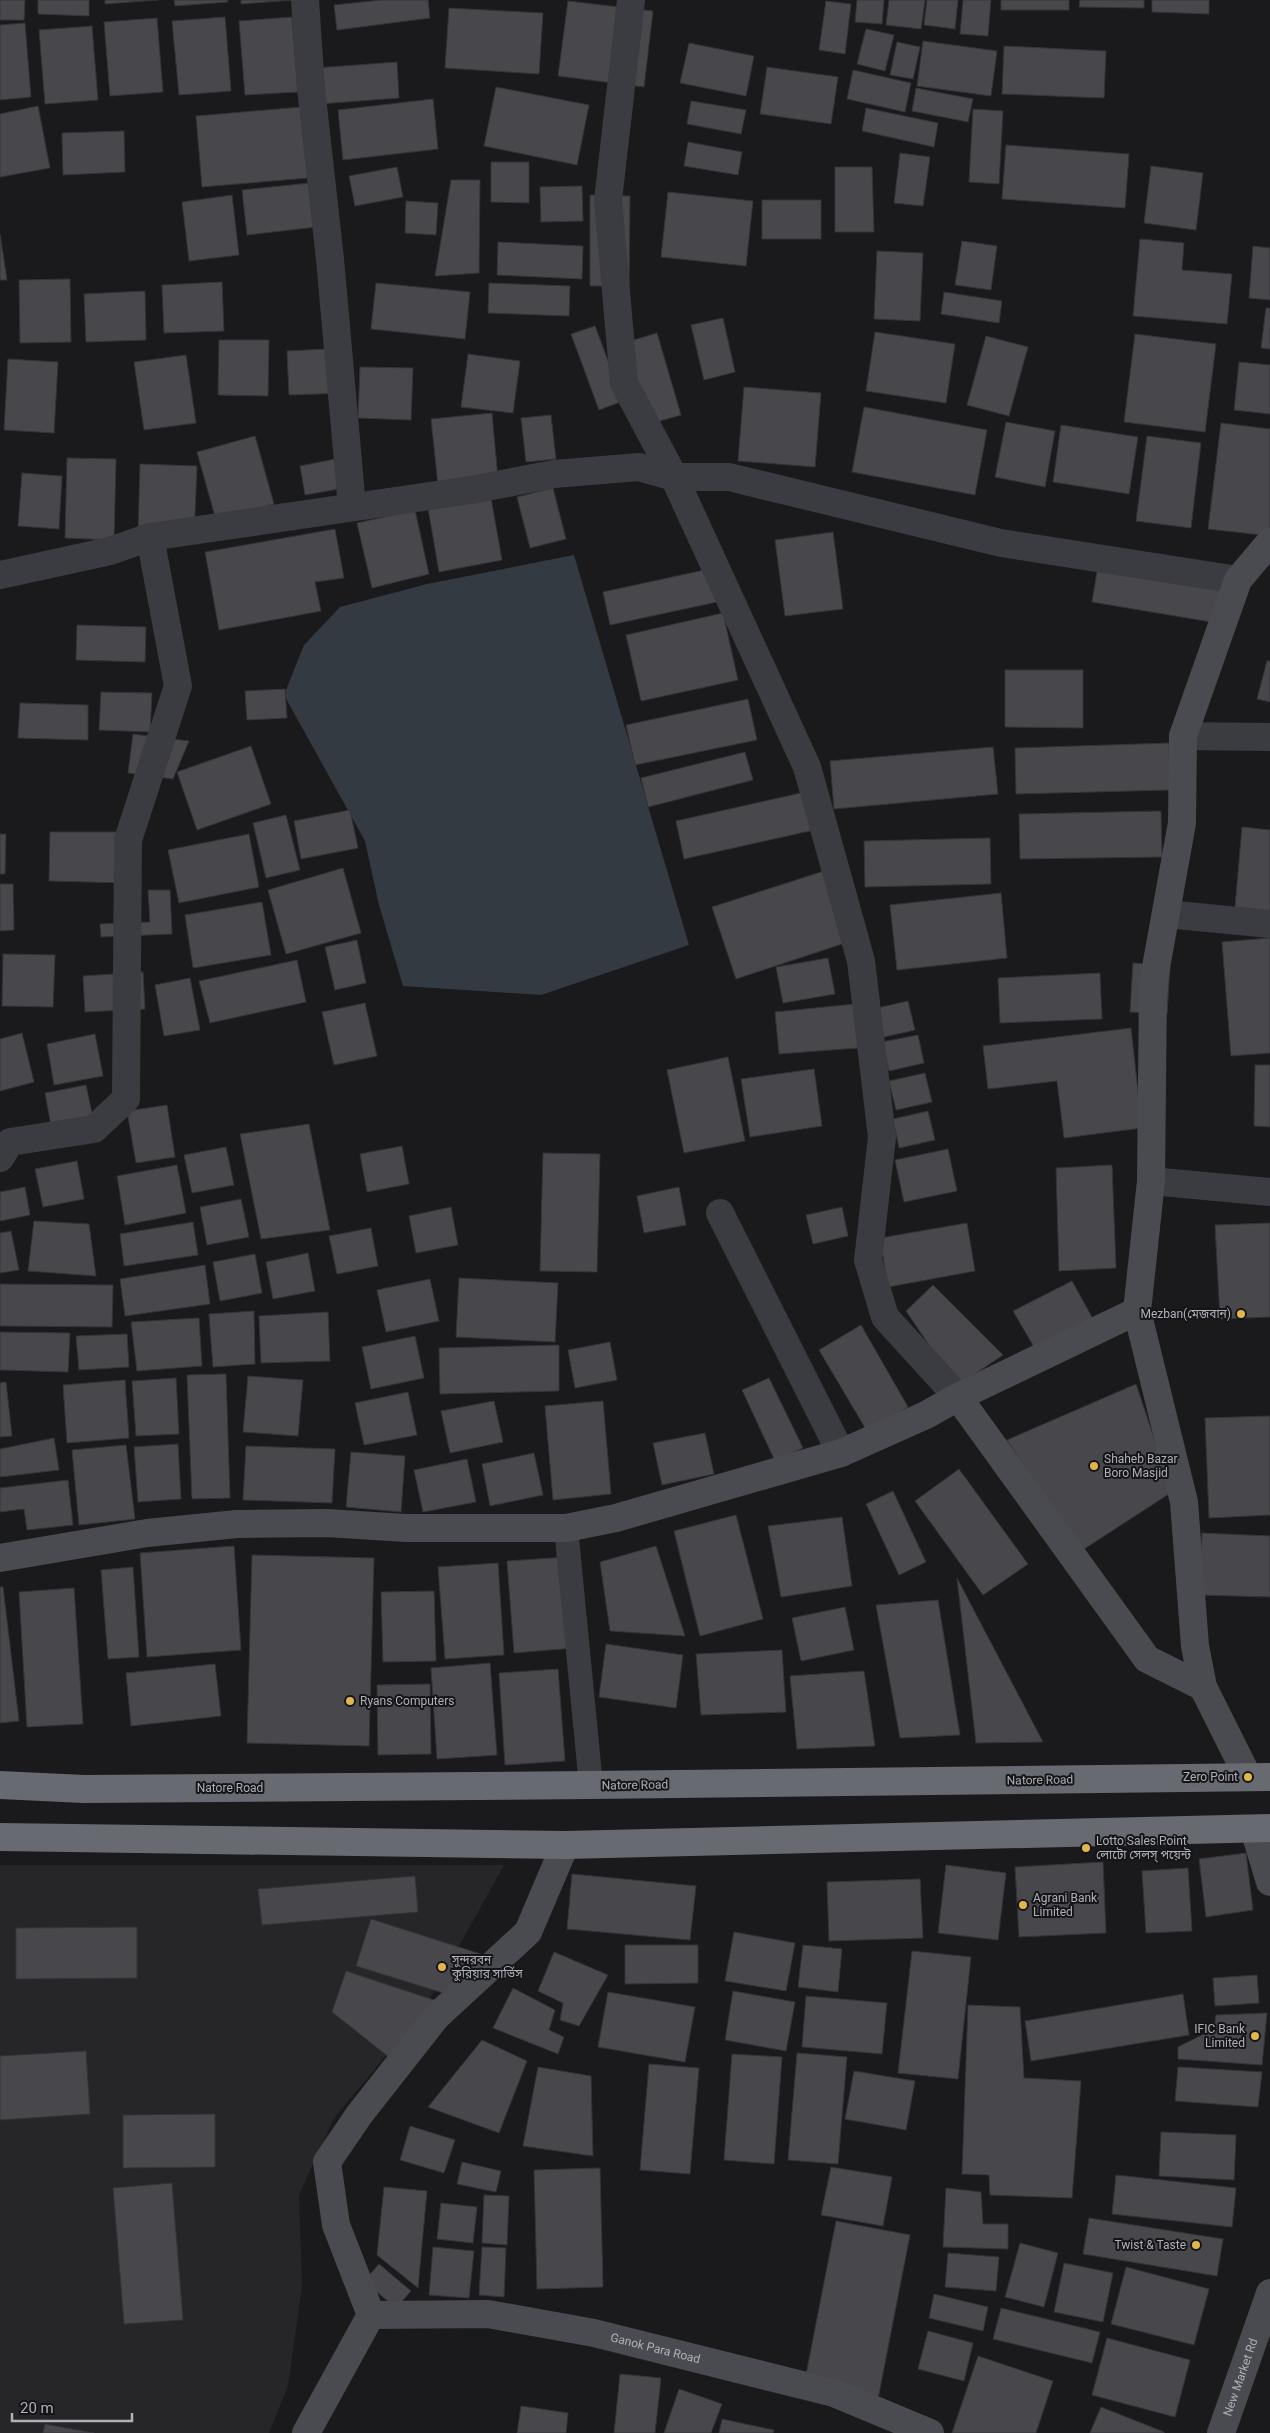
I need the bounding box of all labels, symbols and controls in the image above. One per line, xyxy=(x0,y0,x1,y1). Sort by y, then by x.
place label: Mezban(মেজবান) xyxy=(1140,1307,1231,1321)
marker: Mezban(মেজবান) xyxy=(1235,1308,1247,1320)
place label: Shaheb Bazar Boro Masjid xyxy=(1104,1452,1178,1480)
marker: Shaheb Bazar Boro Masjid xyxy=(1088,1460,1100,1472)
place label: Ryans Computers xyxy=(360,1694,454,1708)
marker: Ryans Computers xyxy=(344,1695,356,1707)
place label: Zero Point xyxy=(1183,1770,1238,1784)
marker: Zero Point xyxy=(1242,1771,1254,1783)
street label: Natore Road xyxy=(1007,1772,1073,1788)
street label: Natore Road xyxy=(602,1777,668,1793)
street label: Natore Road xyxy=(197,1781,263,1795)
place label: Lotto Sales Point লোটো সেলস্ পয়েন্ট xyxy=(1096,1834,1191,1863)
marker: Lotto Sales Point লোটো সেলস্ পয়েন্ট xyxy=(1080,1842,1092,1854)
place label: Agrani Bank Limited xyxy=(1033,1891,1098,1919)
marker: Agrani Bank Limited xyxy=(1017,1899,1029,1911)
place label: সুন্দরবন কুরিয়ার সার্ভিস xyxy=(451,1953,523,1982)
marker: সুন্দরবন কুরিয়ার সার্ভিস xyxy=(436,1961,448,1973)
place label: IFIC Bank Limited xyxy=(1194,2022,1246,2050)
marker: IFIC Bank Limited xyxy=(1249,2030,1261,2042)
place label: Twist & Taste xyxy=(1114,2238,1186,2252)
marker: Twist & Taste xyxy=(1190,2239,1202,2251)
street label: Ganok Para Road xyxy=(609,2330,702,2366)
street label: New Market Rd xyxy=(1220,2337,1261,2418)
scale bar xyxy=(12,2390,132,2422)
text: 20 m xyxy=(20,2399,54,2417)

